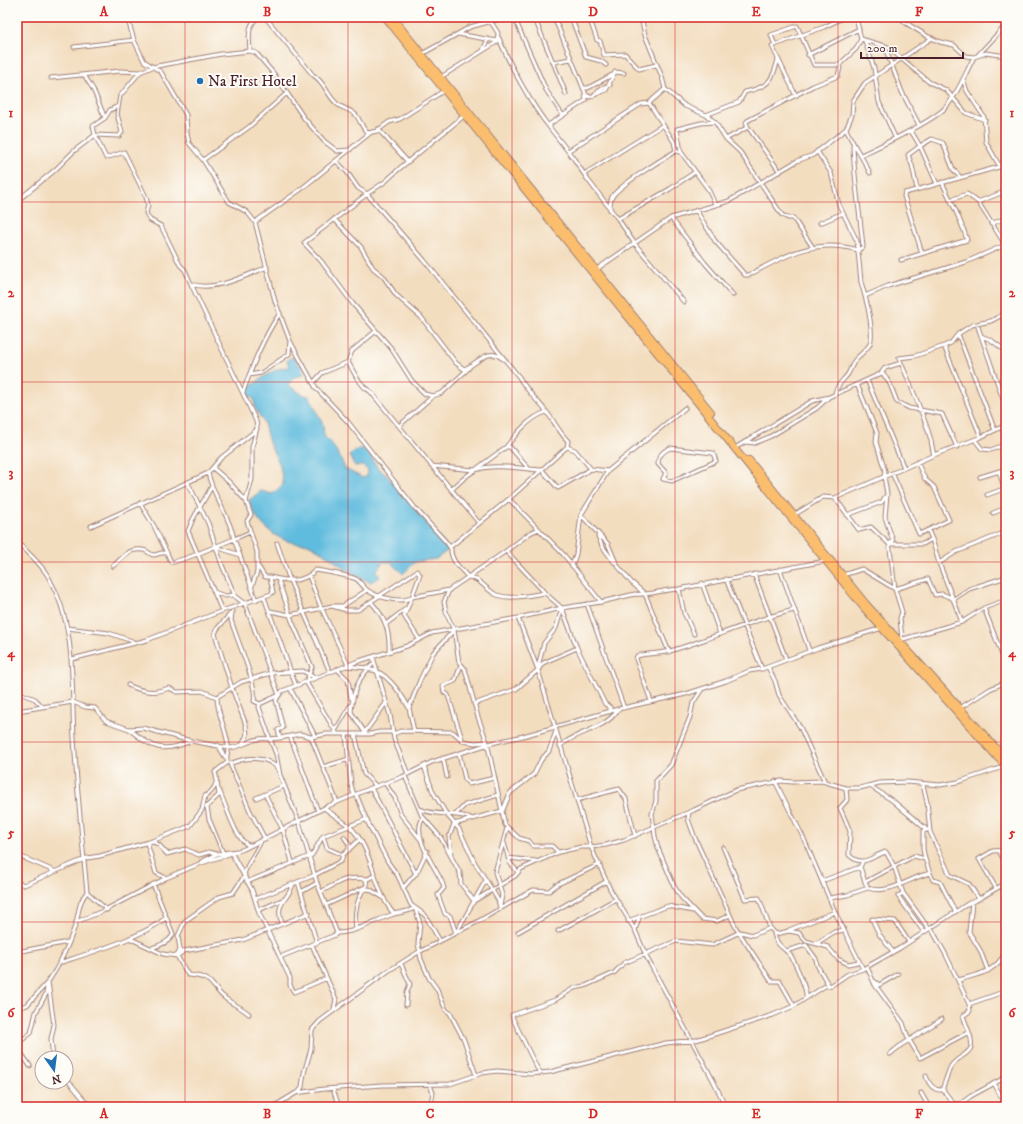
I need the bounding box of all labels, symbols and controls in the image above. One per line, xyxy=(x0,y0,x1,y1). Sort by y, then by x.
text: A xyxy=(99,4,109,20)
text: B xyxy=(263,4,271,20)
text: C xyxy=(426,4,435,20)
text: D xyxy=(588,4,598,20)
text: E xyxy=(751,4,761,20)
text: F xyxy=(915,4,924,20)
scale bar xyxy=(861,34,963,60)
text: 200 m xyxy=(867,41,897,56)
place label: Na First Hotel xyxy=(208,72,297,91)
marker: Na First Hotel xyxy=(195,76,205,86)
text: 1 xyxy=(9,105,14,121)
text: 1 xyxy=(1010,105,1015,121)
text: 2 xyxy=(8,285,15,301)
text: 2 xyxy=(1009,285,1016,301)
text: 3 xyxy=(9,465,14,481)
text: 3 xyxy=(1010,465,1015,481)
text: 4 xyxy=(6,645,15,662)
text: 4 xyxy=(1007,645,1016,662)
text: 5 xyxy=(7,825,15,841)
text: 5 xyxy=(1008,825,1016,841)
text: 6 xyxy=(8,1005,16,1021)
text: 6 xyxy=(1009,1005,1017,1021)
north arrow xyxy=(34,1050,74,1090)
text: N xyxy=(50,1071,62,1087)
text: A xyxy=(99,1106,109,1122)
text: B xyxy=(263,1106,271,1122)
text: C xyxy=(426,1106,435,1122)
text: D xyxy=(588,1106,598,1122)
text: E xyxy=(751,1106,761,1122)
text: F xyxy=(915,1106,924,1122)

